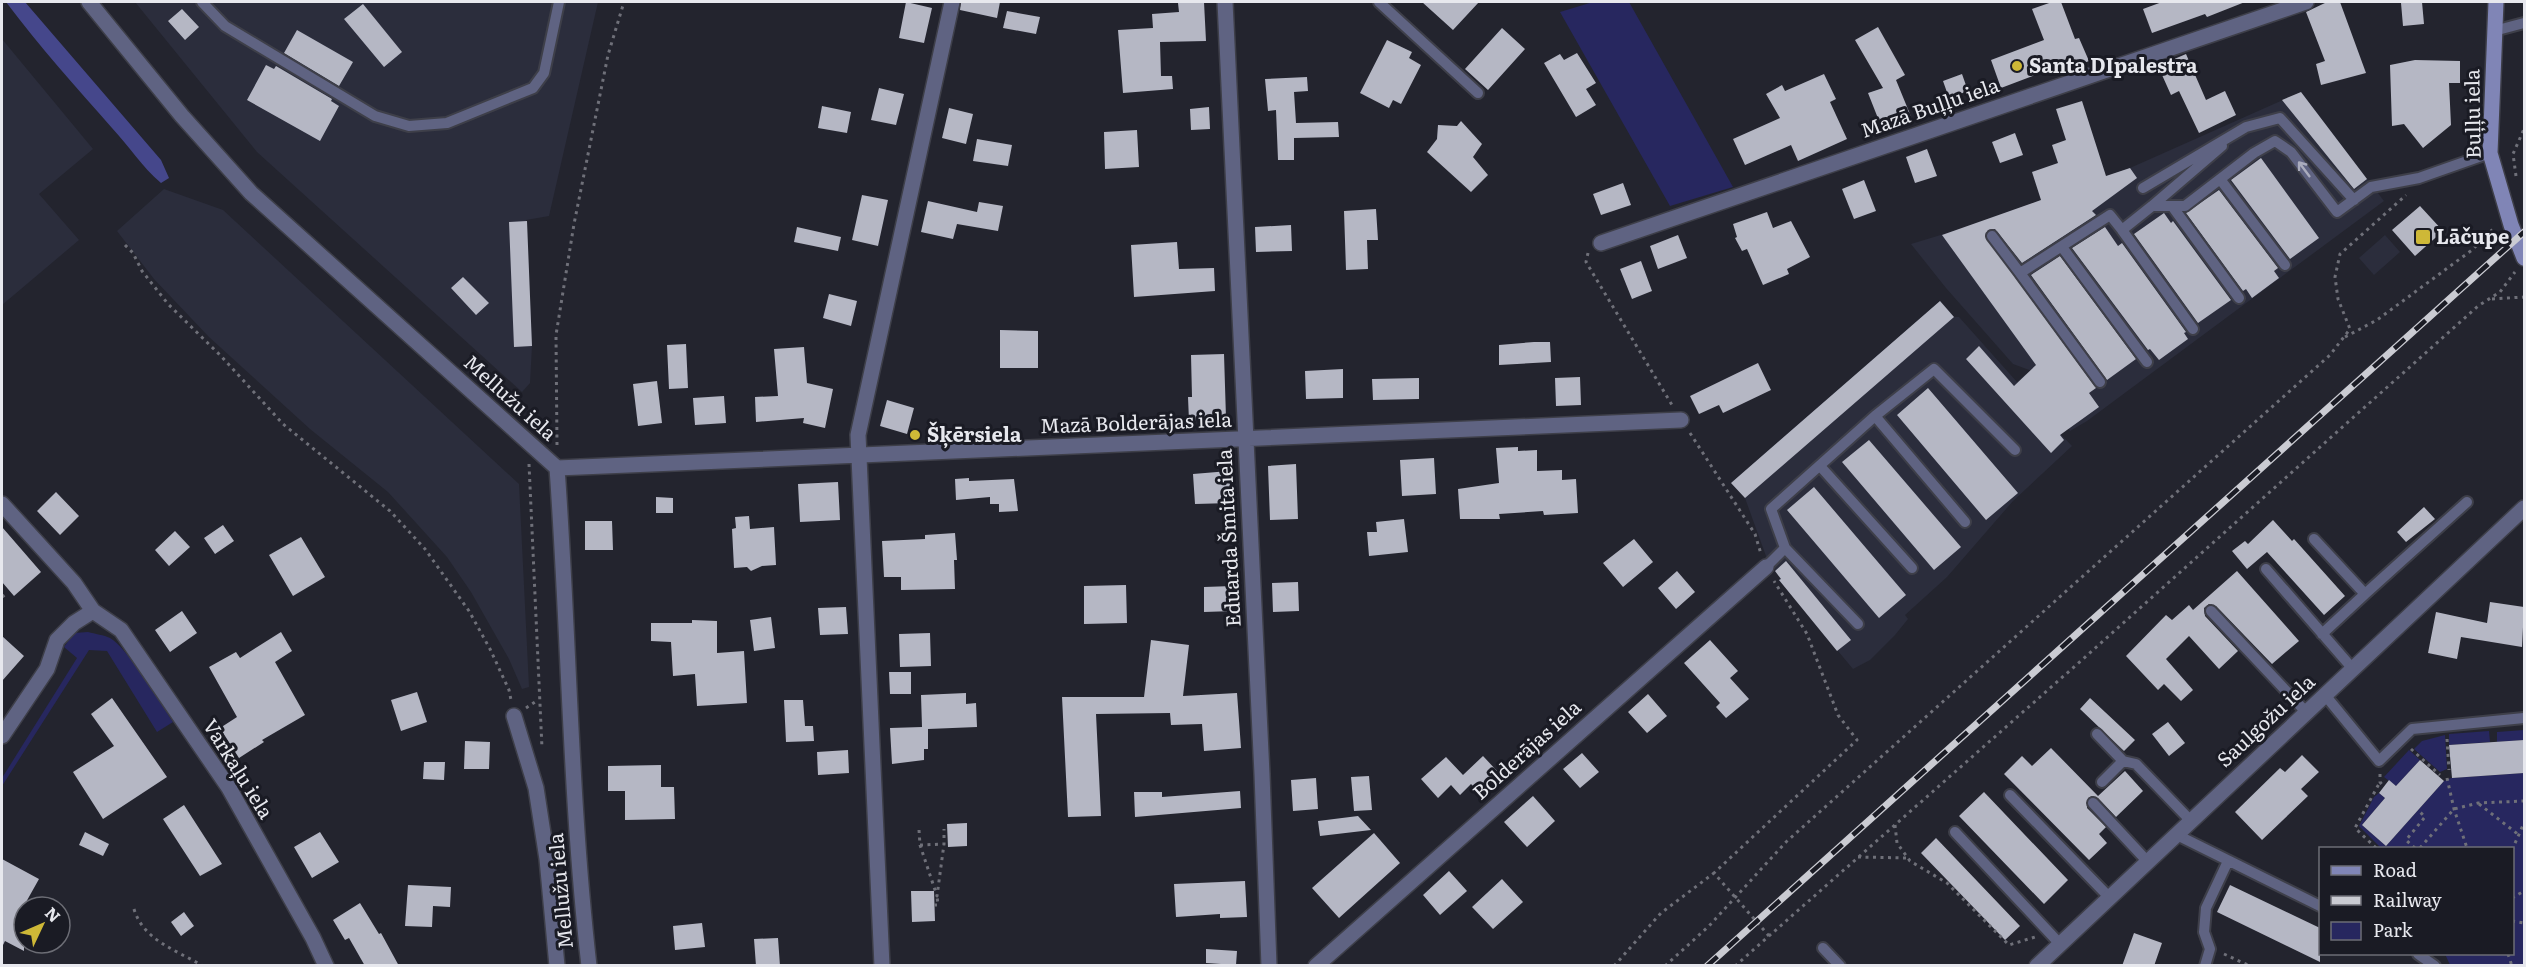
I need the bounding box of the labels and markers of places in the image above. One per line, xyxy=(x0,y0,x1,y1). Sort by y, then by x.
place label: Santa DIpalestra xyxy=(2029,49,2198,79)
marker: Santa DIpalestra xyxy=(2010,59,2024,73)
place label: Lāčupe xyxy=(2436,220,2509,250)
marker: Lāčupe xyxy=(2414,228,2432,246)
place label: Šķērsiela xyxy=(927,418,1022,449)
marker: Šķērsiela xyxy=(908,428,922,442)

